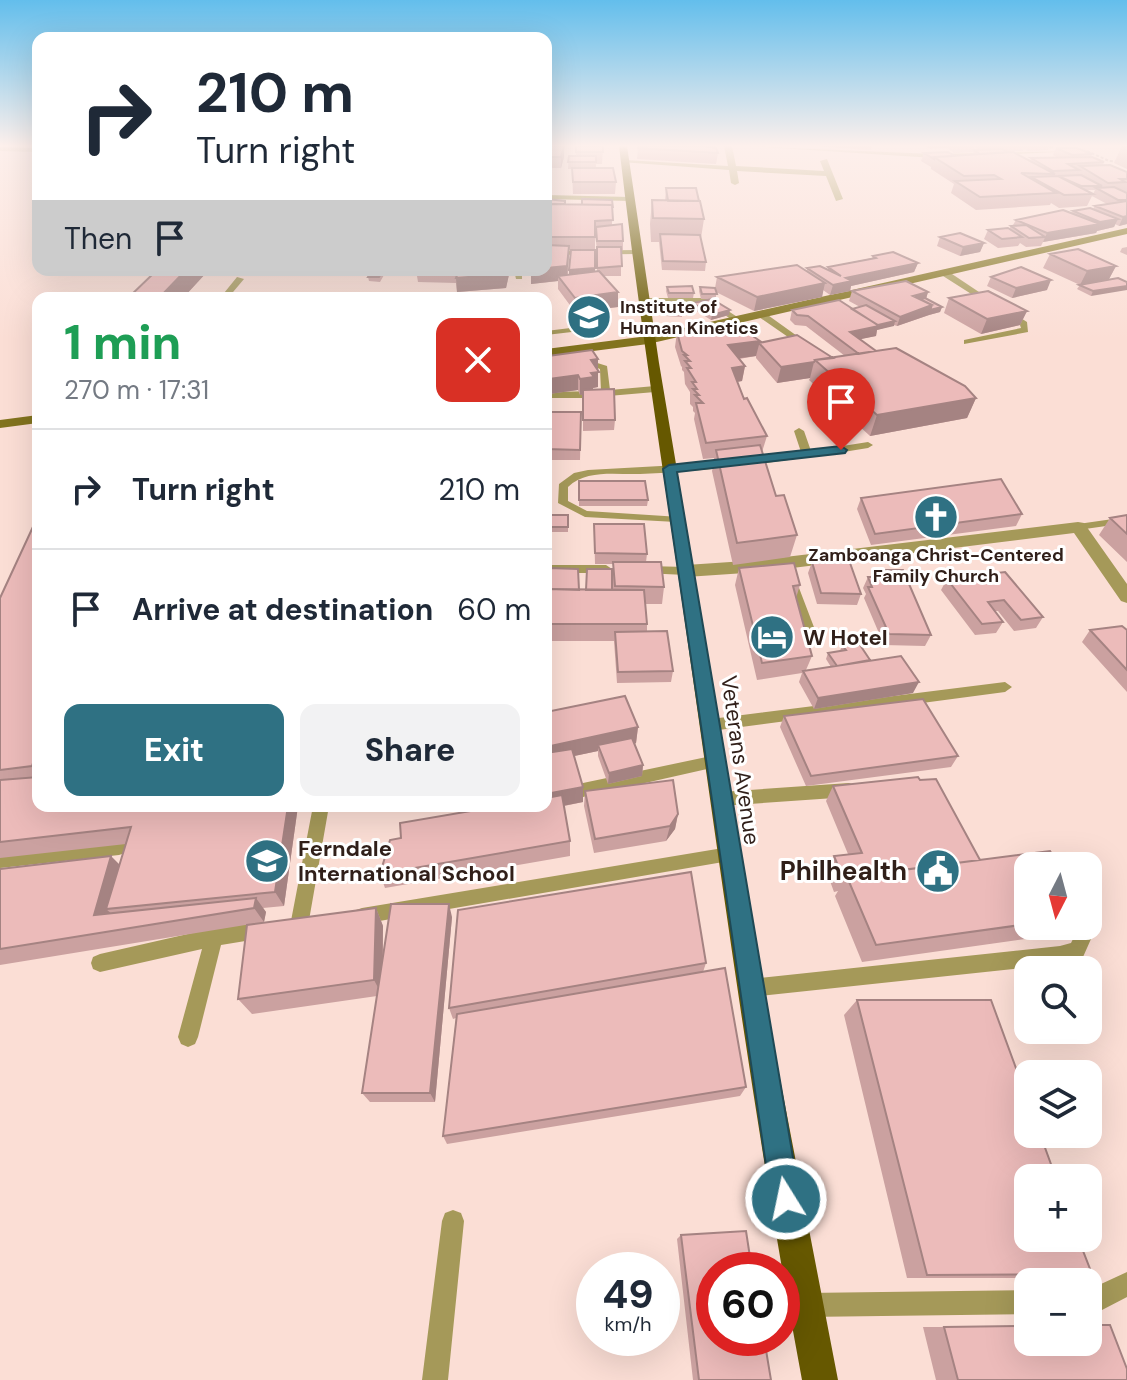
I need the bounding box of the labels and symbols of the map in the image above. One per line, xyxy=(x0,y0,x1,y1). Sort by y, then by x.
school or university icon: Institute of Human Kinetics xyxy=(565,293,613,341)
place label: Institute of Human Kinetics xyxy=(620,295,759,340)
pin xyxy=(807,368,875,450)
church icon: Zamboanga Christ-Centered Family Church xyxy=(912,493,960,541)
place label: Zamboanga Christ-Centered Family Church xyxy=(808,543,1064,588)
hotel icon: W Hotel xyxy=(748,613,796,661)
place label: W Hotel xyxy=(803,623,888,652)
street label: Veterans Avenue xyxy=(714,674,767,847)
place label: Ferndale International School xyxy=(298,834,515,888)
school or university icon: Ferndale International School xyxy=(243,837,291,885)
public building icon: Philhealth xyxy=(914,847,962,895)
north arrow xyxy=(1014,852,1102,940)
place label: Philhealth xyxy=(780,854,907,888)
position arrow xyxy=(744,1157,828,1241)
speed limit sign: 60 xyxy=(696,1252,800,1356)

